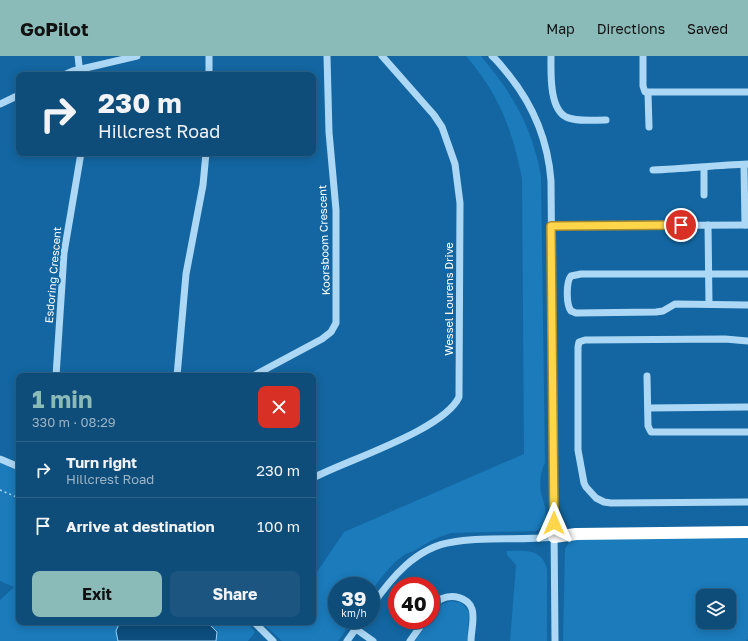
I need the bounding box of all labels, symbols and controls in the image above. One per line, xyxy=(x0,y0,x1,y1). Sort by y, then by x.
text: GoPilot xyxy=(20,17,88,40)
text: Map xyxy=(546,20,575,37)
text: Directions xyxy=(597,20,665,37)
text: Saved xyxy=(687,20,728,37)
text: 230 m xyxy=(98,86,182,119)
icon: right xyxy=(32,88,84,140)
text: Hillcrest Road xyxy=(98,120,220,142)
street label: Koorsboom Crescent xyxy=(315,185,332,295)
pin xyxy=(664,208,698,242)
icon: arrive xyxy=(670,214,692,236)
street label: Esdoring Crescent xyxy=(42,226,63,324)
street label: Wessel Lourens Drive xyxy=(442,242,455,356)
text: 1 min xyxy=(32,384,92,413)
button: close xyxy=(258,386,300,428)
text: 330 m · 08:29 xyxy=(32,414,116,430)
text: Turn right xyxy=(66,453,137,471)
icon: right xyxy=(32,459,54,481)
text: 230 m xyxy=(256,461,300,479)
text: Hillcrest Road xyxy=(66,471,154,487)
position arrow xyxy=(533,502,575,544)
icon: arrive xyxy=(32,515,54,537)
text: Arrive at destination xyxy=(66,517,215,535)
text: 100 m xyxy=(257,517,300,535)
button: Exit xyxy=(32,571,162,617)
button: Share xyxy=(170,571,300,617)
speed limit sign: 40 xyxy=(388,577,440,629)
text: 39 xyxy=(342,586,366,610)
map controls xyxy=(696,589,736,629)
button: layers xyxy=(696,589,736,629)
text: km/h xyxy=(341,607,367,619)

